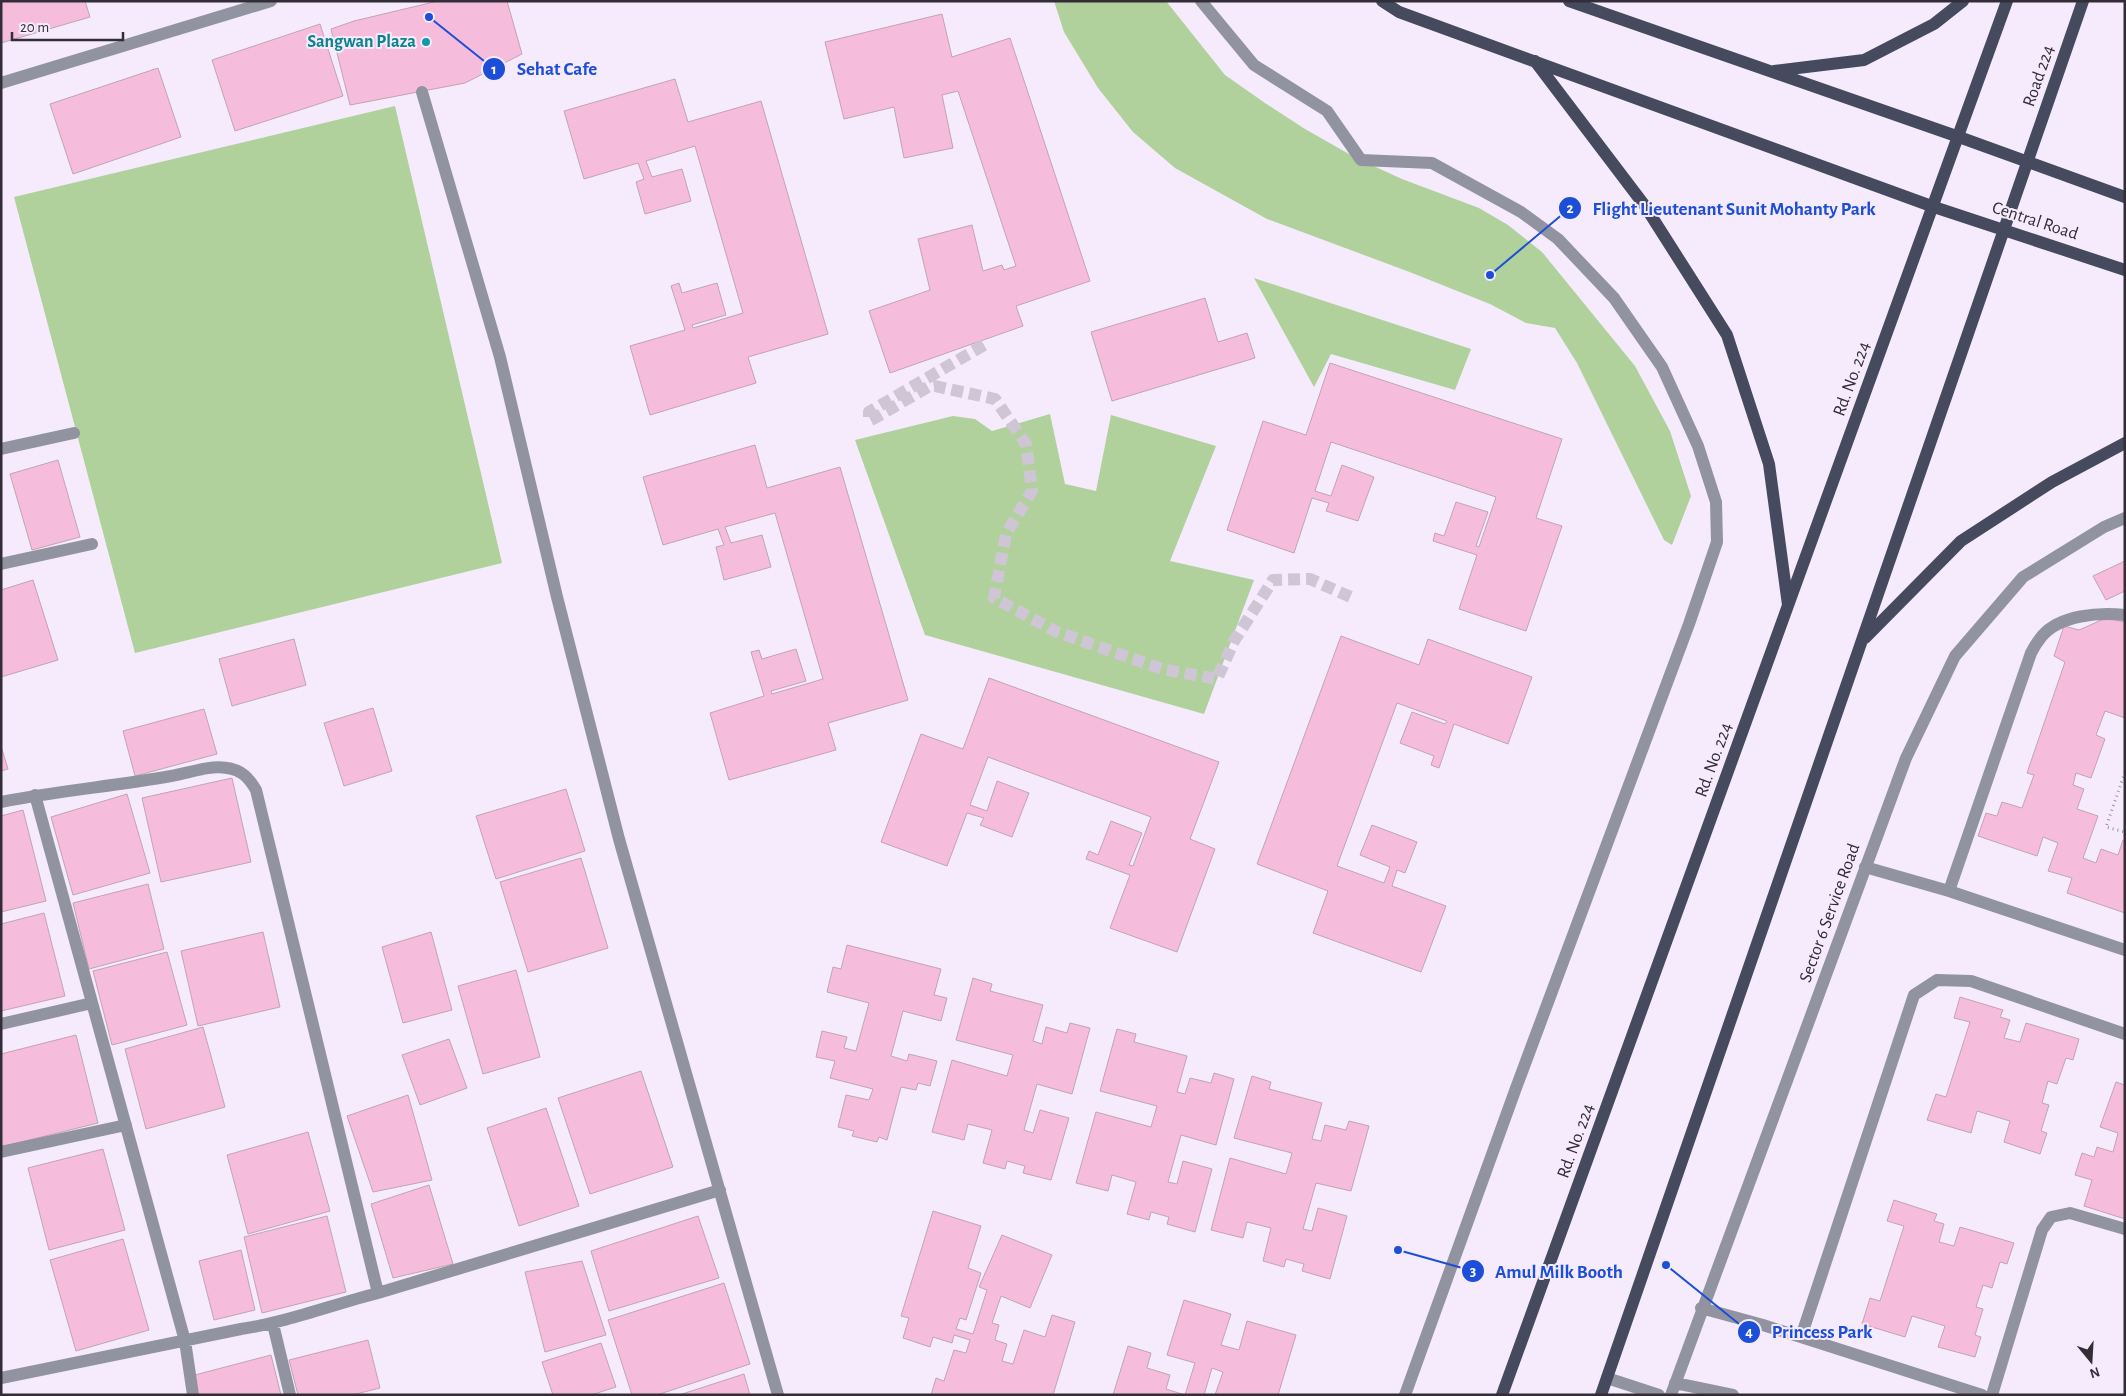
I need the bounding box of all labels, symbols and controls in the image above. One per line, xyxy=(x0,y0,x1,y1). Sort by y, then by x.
scale bar xyxy=(12,10,124,42)
text: 20 m xyxy=(20,20,49,35)
place label: Sangwan Plaza xyxy=(307,33,416,51)
marker: Sangwan Plaza xyxy=(420,36,432,48)
street label: Road 224 xyxy=(2020,43,2058,109)
callout: Sehat Cafe xyxy=(481,52,607,86)
text: Sehat Cafe xyxy=(517,60,597,79)
text: 1 xyxy=(491,62,497,77)
callout: Flight Lieutenant Sunit Mohanty Park xyxy=(1558,191,1886,225)
street label: Central Road xyxy=(1990,199,2080,243)
text: Flight Lieutenant Sunit Mohanty Park xyxy=(1592,200,1876,219)
text: 2 xyxy=(1566,201,1574,216)
street label: Rd. No. 224 xyxy=(1830,339,1874,419)
street label: Rd. No. 224 xyxy=(1692,720,1736,800)
street label: Sector 6 Service Road xyxy=(1797,841,1863,985)
street label: Rd. No. 224 xyxy=(1554,1101,1598,1181)
callout: Amul Milk Booth xyxy=(1460,1254,1633,1288)
text: Amul Milk Booth xyxy=(1495,1263,1623,1282)
text: 3 xyxy=(1470,1264,1476,1279)
callout: Princess Park xyxy=(1737,1315,1882,1349)
text: Princess Park xyxy=(1772,1323,1873,1342)
text: 4 xyxy=(1745,1325,1753,1340)
north arrow xyxy=(2066,1336,2116,1386)
text: N xyxy=(2088,1364,2102,1381)

